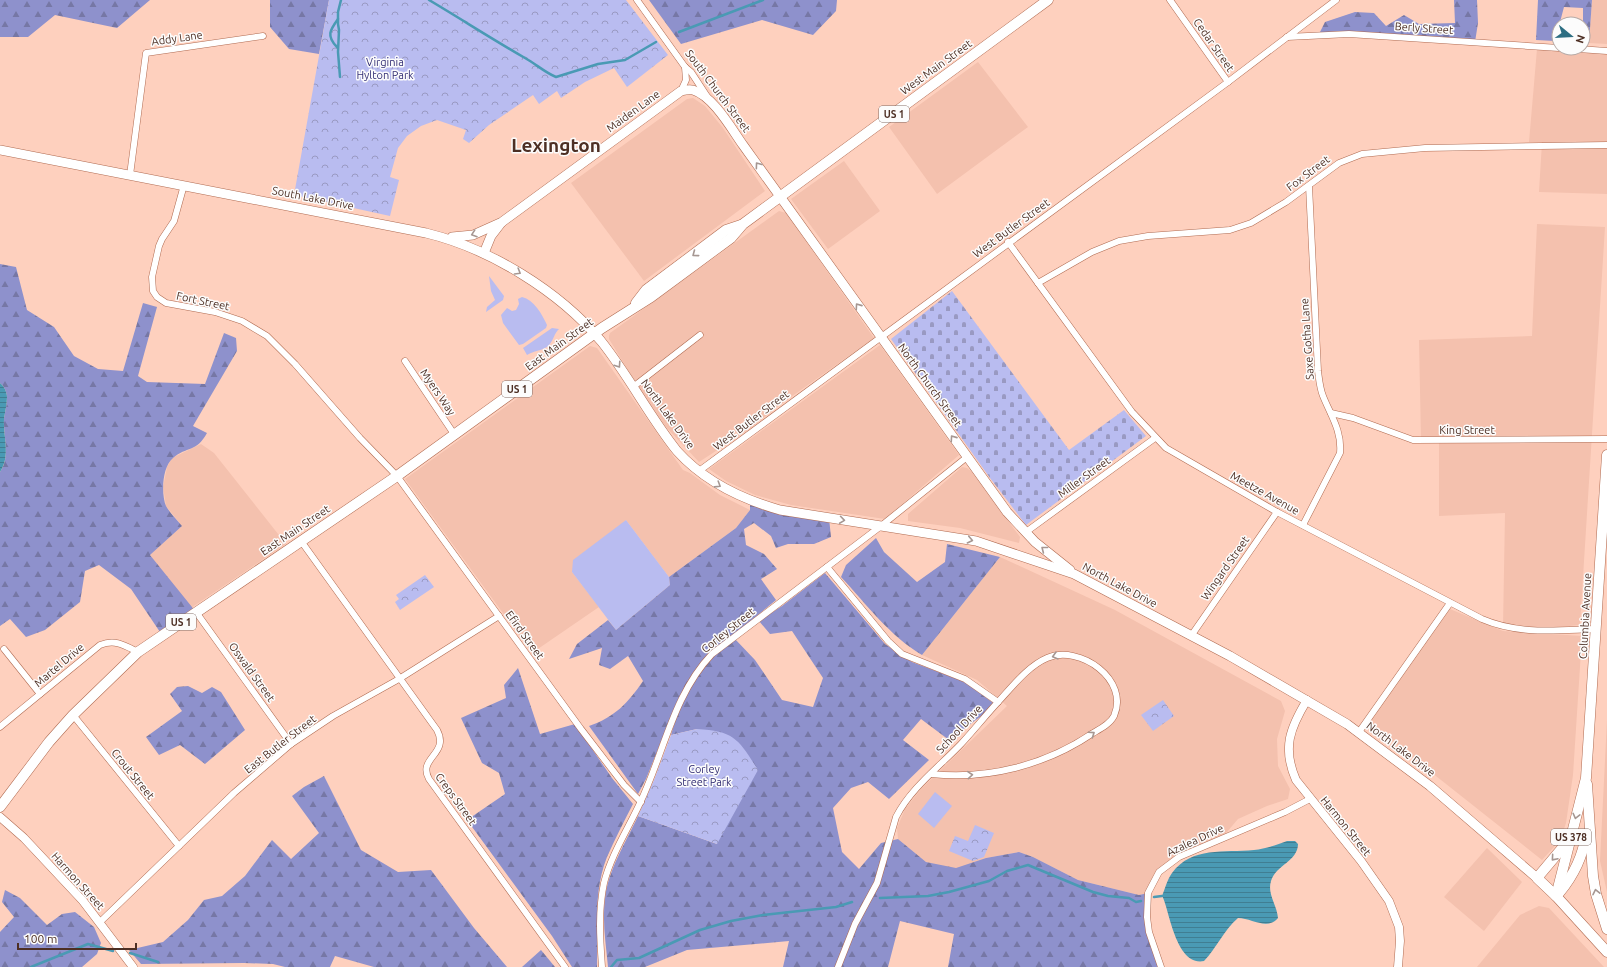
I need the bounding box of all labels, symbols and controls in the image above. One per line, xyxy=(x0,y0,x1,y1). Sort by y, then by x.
street label: Cedar Street xyxy=(1191,16,1237,75)
north arrow xyxy=(1551,16,1591,56)
street label: Berly Street xyxy=(1394,20,1454,36)
street label: Addy Lane xyxy=(151,28,203,48)
text: N xyxy=(1574,33,1587,45)
street label: West Main Street xyxy=(898,37,974,97)
street label: South Church Street xyxy=(683,48,753,135)
park label: Virginia Hylton Park xyxy=(356,56,414,81)
street label: Maiden Lane xyxy=(604,88,662,134)
road number: US 1 xyxy=(879,106,909,122)
district label: Lexington xyxy=(511,134,601,156)
street label: Fox Street xyxy=(1284,152,1332,193)
one-way arrow xyxy=(756,163,763,170)
street label: South Lake Drive xyxy=(271,184,355,212)
street label: West Butler Street xyxy=(970,196,1052,260)
one-way arrow xyxy=(470,230,477,238)
one-way arrow xyxy=(692,249,699,256)
one-way arrow xyxy=(514,268,521,275)
street label: Fort Street xyxy=(175,290,231,313)
street label: Saxe Gotha Lane xyxy=(1298,298,1316,380)
one-way arrow xyxy=(856,303,863,310)
street label: East Main Street xyxy=(523,315,596,373)
street label: North Church Street xyxy=(896,341,965,429)
one-way arrow xyxy=(613,360,620,367)
street label: Myers Way xyxy=(418,367,458,418)
street label: North Lake Drive xyxy=(639,377,697,451)
road number: US 1 xyxy=(502,381,532,397)
street label: West Butler Street xyxy=(711,387,792,452)
street label: King Street xyxy=(1439,424,1495,436)
one-way arrow xyxy=(951,435,958,442)
street label: Miller Street xyxy=(1056,454,1113,500)
street label: Meetze Avenue xyxy=(1229,469,1301,517)
one-way arrow xyxy=(714,480,721,487)
street label: East Main Street xyxy=(258,502,332,558)
one-way arrow xyxy=(839,515,845,524)
street label: Wingard Street xyxy=(1199,533,1252,602)
one-way arrow xyxy=(967,535,974,543)
one-way arrow xyxy=(1042,547,1049,554)
street label: North Lake Drive xyxy=(1081,560,1159,610)
street label: Columbia Avenue xyxy=(1577,573,1593,659)
street label: Corley Street xyxy=(699,605,757,655)
street label: Efird Street xyxy=(503,608,547,662)
road number: US 1 xyxy=(166,614,196,630)
street label: Oswald Street xyxy=(227,640,278,704)
street label: Martel Drive xyxy=(32,641,86,689)
one-way arrow xyxy=(1052,651,1059,659)
street label: School Drive xyxy=(934,702,984,756)
street label: East Butler Street xyxy=(242,712,319,776)
street label: North Lake Drive xyxy=(1364,719,1438,779)
one-way arrow xyxy=(1088,731,1095,739)
street label: Crout Street xyxy=(109,746,157,802)
park label: Corley Street Park xyxy=(676,763,732,788)
one-way arrow xyxy=(967,770,973,779)
street label: Creps Street xyxy=(433,771,479,828)
street label: Harmon Street xyxy=(1318,794,1374,859)
one-way arrow xyxy=(1573,813,1581,819)
street label: Azalea Drive xyxy=(1165,822,1225,858)
road number: US 378 xyxy=(1551,829,1591,845)
street label: Harmon Street xyxy=(49,850,107,913)
one-way arrow xyxy=(1552,853,1559,861)
one-way arrow xyxy=(1592,889,1600,895)
scale bar xyxy=(18,925,136,951)
text: 100 m xyxy=(24,932,57,945)

